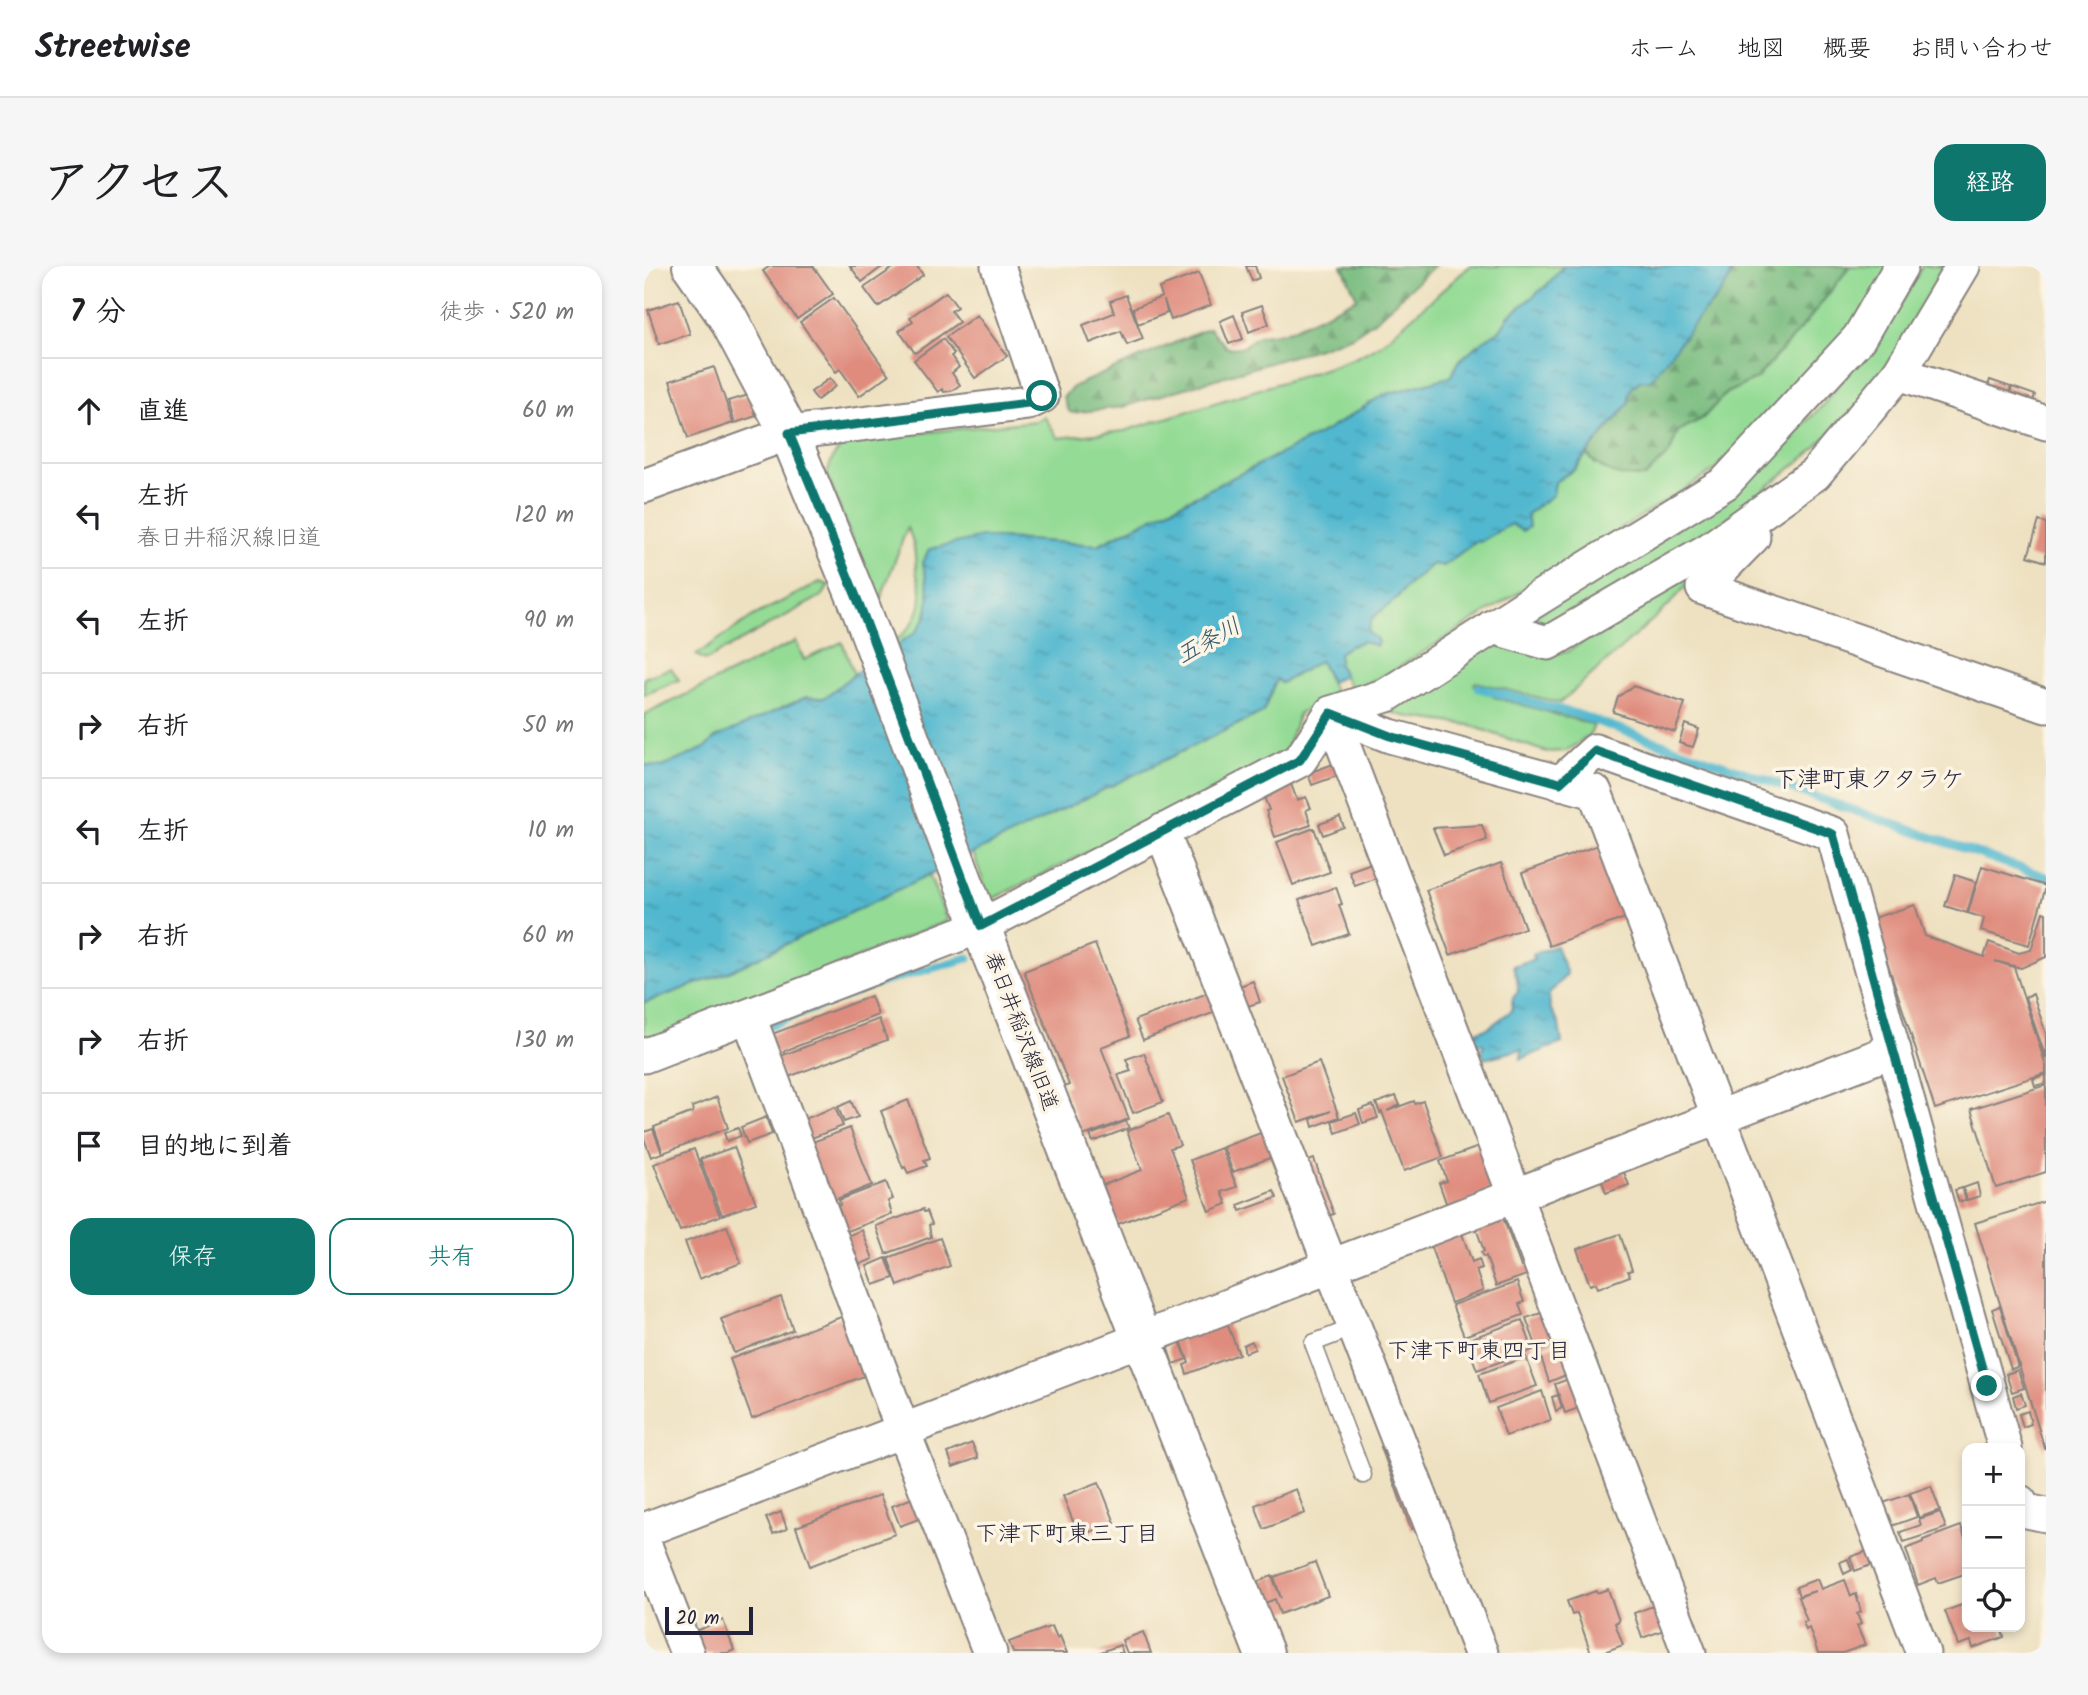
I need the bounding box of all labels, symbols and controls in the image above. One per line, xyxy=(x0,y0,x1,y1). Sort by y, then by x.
text: Streetwise xyxy=(35,22,191,75)
text: ホーム xyxy=(1628,30,1699,69)
text: 地図 xyxy=(1737,30,1785,69)
text: 概要 xyxy=(1823,30,1871,69)
text: お問い合わせ xyxy=(1909,30,2053,69)
button: 経路 xyxy=(1934,144,2046,221)
text: アクセス xyxy=(42,146,235,224)
text: 7 分 xyxy=(70,289,126,337)
text: 徒歩 · 520 m xyxy=(439,295,574,331)
route start xyxy=(1026,380,1057,411)
text: 直進 xyxy=(137,391,189,433)
icon: ahead xyxy=(70,392,108,430)
text: 60 m xyxy=(522,393,574,429)
text: 左折 xyxy=(137,476,189,518)
icon: left xyxy=(70,497,108,535)
text: 120 m xyxy=(514,498,574,534)
text: 春日井稲沢線旧道 xyxy=(137,521,321,557)
text: 左折 xyxy=(137,601,189,643)
icon: left xyxy=(70,602,108,640)
text: 90 m xyxy=(524,603,574,639)
water label: 五条川 xyxy=(1170,609,1248,674)
text: 右折 xyxy=(137,706,189,748)
icon: right xyxy=(70,707,108,745)
text: 50 m xyxy=(523,708,574,744)
district label: 下津町東クタラケ xyxy=(1773,761,1965,800)
text: 左折 xyxy=(137,811,189,853)
icon: left xyxy=(70,812,108,850)
text: 10 m xyxy=(528,813,574,849)
text: 右折 xyxy=(137,916,189,958)
icon: right xyxy=(70,917,108,955)
text: 60 m xyxy=(522,918,574,954)
street label: 春日井稲沢線旧道 xyxy=(975,947,1066,1116)
text: 右折 xyxy=(137,1021,189,1063)
icon: right xyxy=(70,1022,108,1060)
text: 130 m xyxy=(515,1023,574,1059)
text: 目的地に到着 xyxy=(137,1126,293,1168)
icon: arrive xyxy=(70,1127,108,1165)
button: 保存 xyxy=(70,1218,315,1295)
button: 共有 xyxy=(329,1218,574,1295)
district label: 下津下町東四丁目 xyxy=(1387,1334,1571,1370)
route end xyxy=(1971,1370,2002,1401)
map controls xyxy=(1962,1443,2025,1632)
button: + xyxy=(1962,1443,2025,1506)
button: − xyxy=(1962,1506,2025,1569)
district label: 下津下町東三丁目 xyxy=(975,1517,1159,1553)
button: locate xyxy=(1962,1569,2025,1632)
scale bar xyxy=(665,1604,752,1636)
text: 20 m xyxy=(676,1604,719,1634)

